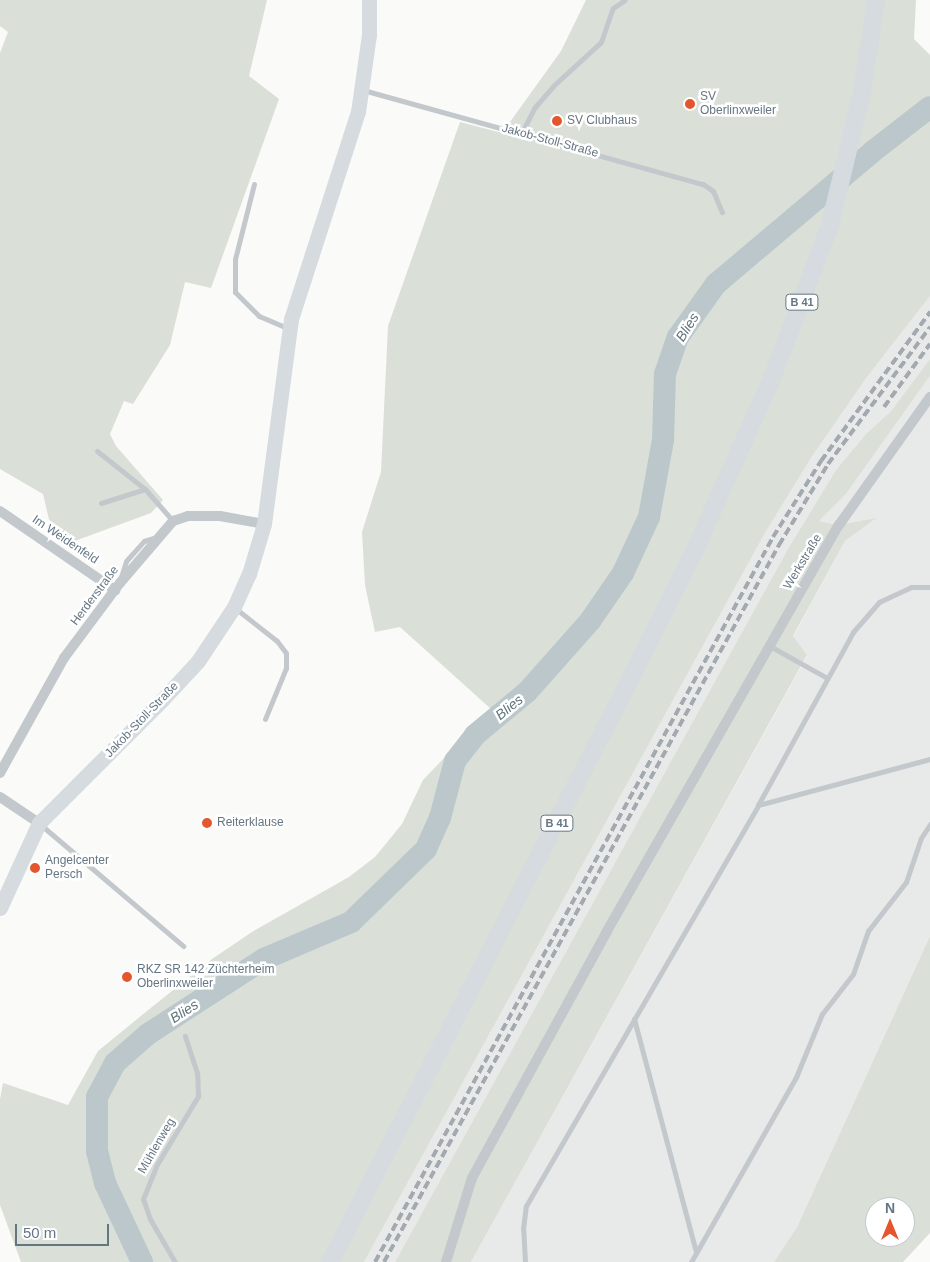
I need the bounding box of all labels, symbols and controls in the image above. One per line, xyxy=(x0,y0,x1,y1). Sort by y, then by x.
place label: SV Oberlinxweiler xyxy=(700,90,776,118)
marker: SV Oberlinxweiler xyxy=(684,98,696,110)
place label: SV Clubhaus xyxy=(567,114,637,128)
marker: SV Clubhaus xyxy=(551,115,563,127)
street label: Jakob-Stoll-Straße xyxy=(500,121,600,161)
road number: B 41 xyxy=(784,294,820,310)
water label: Blies xyxy=(672,310,702,344)
street label: Im Weidenfeld xyxy=(29,513,101,567)
street label: Werkstraße xyxy=(781,532,825,592)
street label: Herderstraße xyxy=(68,563,122,629)
street label: Jakob-Stoll-Straße xyxy=(102,679,182,761)
water label: Blies xyxy=(492,691,526,723)
road number: B 41 xyxy=(540,814,574,831)
place label: Reiterklause xyxy=(217,816,284,830)
marker: Reiterklause xyxy=(201,817,213,829)
place label: Angelcenter Persch xyxy=(45,854,109,882)
marker: Angelcenter Persch xyxy=(29,862,41,874)
place label: RKZ SR 142 Züchterheim Oberlinxweiler xyxy=(137,963,274,991)
marker: RKZ SR 142 Züchterheim Oberlinxweiler xyxy=(121,971,133,983)
water label: Blies xyxy=(167,996,201,1026)
street label: Mühlenweg xyxy=(135,1116,179,1176)
north arrow xyxy=(865,1197,915,1247)
text: N xyxy=(885,1200,895,1216)
scale bar xyxy=(18,1214,111,1246)
text: 50 m xyxy=(23,1224,56,1241)

